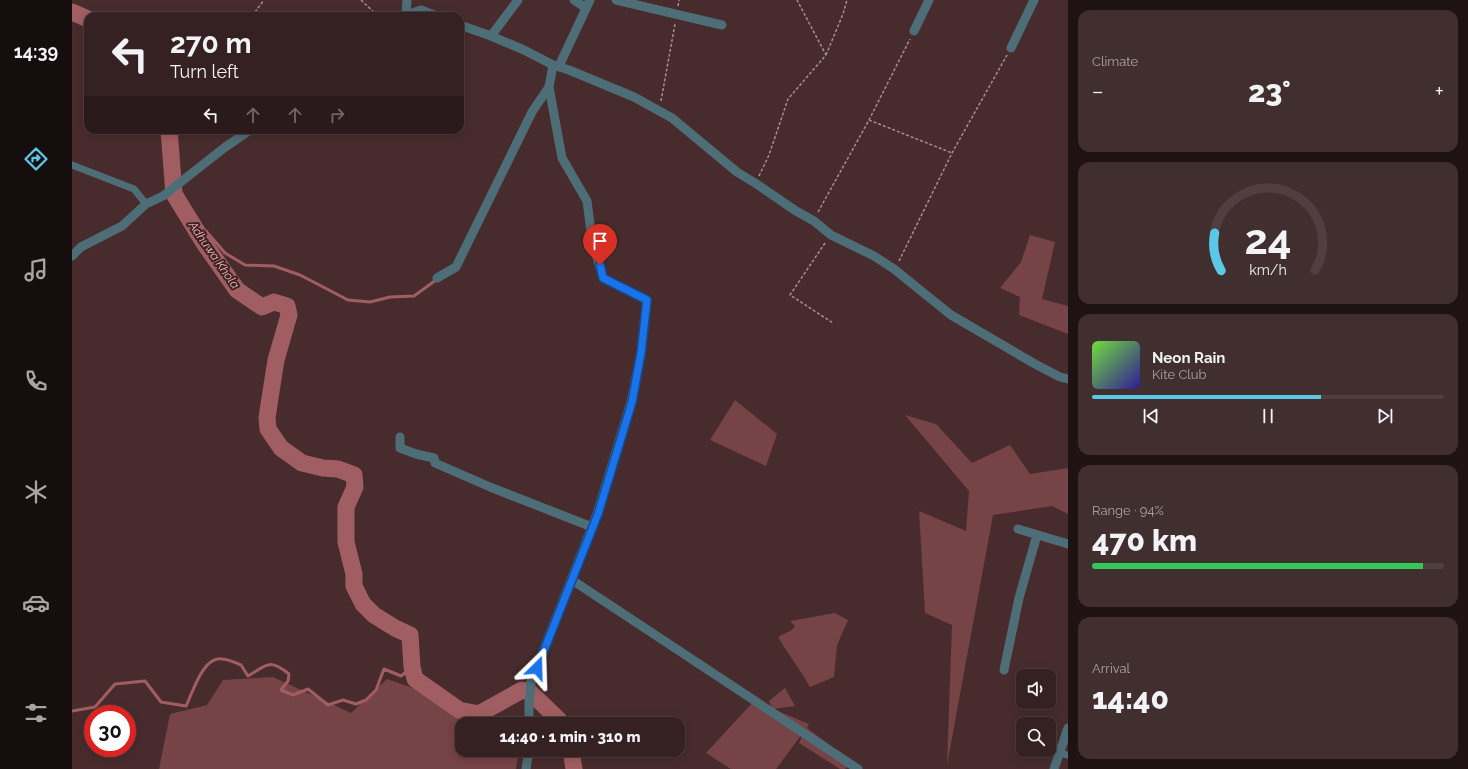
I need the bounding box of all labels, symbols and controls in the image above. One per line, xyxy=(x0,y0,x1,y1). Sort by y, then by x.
text: 270 m xyxy=(170,27,251,60)
icon: left xyxy=(104,28,156,80)
text: 14:39 xyxy=(14,41,58,62)
text: Climate xyxy=(1092,54,1138,69)
text: Turn left xyxy=(170,61,239,82)
text: 23° xyxy=(1248,74,1291,109)
text: − xyxy=(1092,78,1104,104)
text: + xyxy=(1435,78,1444,104)
icon: left xyxy=(200,104,222,126)
icon: ahead xyxy=(242,104,264,126)
icon: ahead xyxy=(284,104,306,126)
icon: right xyxy=(326,104,348,126)
icon: directions xyxy=(22,145,50,173)
text: 24 xyxy=(1244,214,1292,263)
water label: Adhuwa Khola xyxy=(185,218,242,291)
pin xyxy=(583,224,617,265)
icon: arrive xyxy=(589,230,611,252)
icon: music xyxy=(22,256,50,284)
text: km/h xyxy=(1249,261,1287,277)
text: Neon Rain xyxy=(1152,349,1225,367)
icon: phone xyxy=(22,367,50,395)
text: Kite Club xyxy=(1152,367,1207,382)
icon: previous xyxy=(1140,405,1162,427)
icon: pause xyxy=(1257,405,1279,427)
icon: next xyxy=(1374,405,1396,427)
icon: climate xyxy=(22,478,50,506)
text: Range · 94% xyxy=(1092,503,1164,518)
text: 470 km xyxy=(1092,523,1197,558)
icon: car xyxy=(22,589,50,617)
position arrow xyxy=(516,647,558,689)
text: Arrival xyxy=(1092,661,1130,676)
map controls xyxy=(1016,669,1056,757)
button: sound xyxy=(1016,669,1056,709)
text: 14:40 xyxy=(1092,681,1169,716)
icon: filters xyxy=(22,699,50,727)
speed limit sign: 30 xyxy=(84,705,136,757)
button: search xyxy=(1016,717,1056,757)
text: 14:40 · 1 min · 310 m xyxy=(499,728,641,746)

